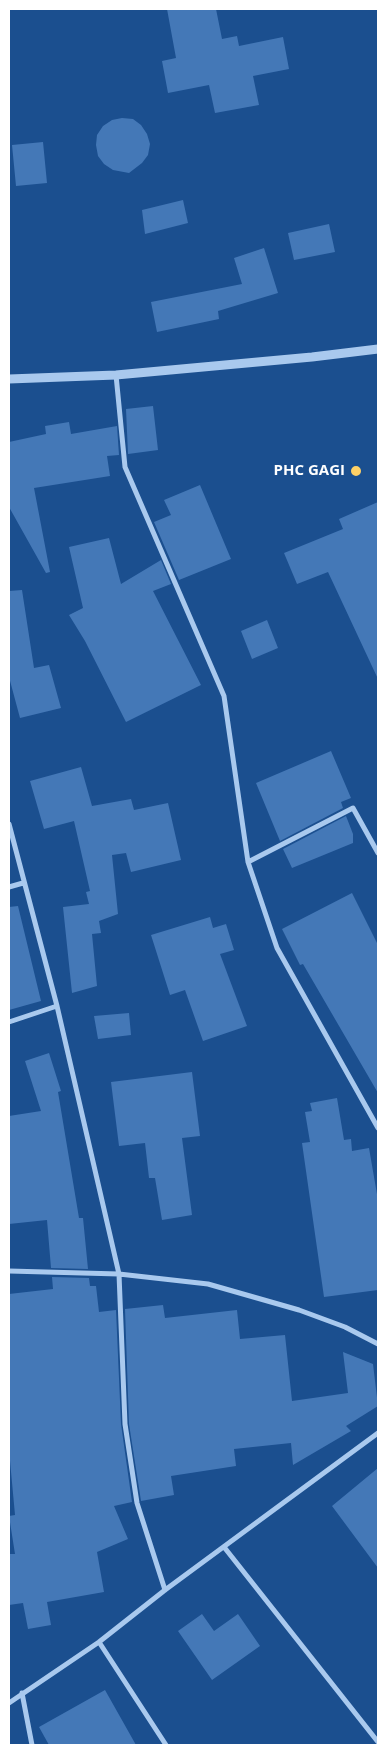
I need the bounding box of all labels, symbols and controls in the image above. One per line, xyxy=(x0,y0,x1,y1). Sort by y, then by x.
place label: PHC GAGI xyxy=(274,462,345,480)
marker: PHC GAGI xyxy=(349,464,363,478)

